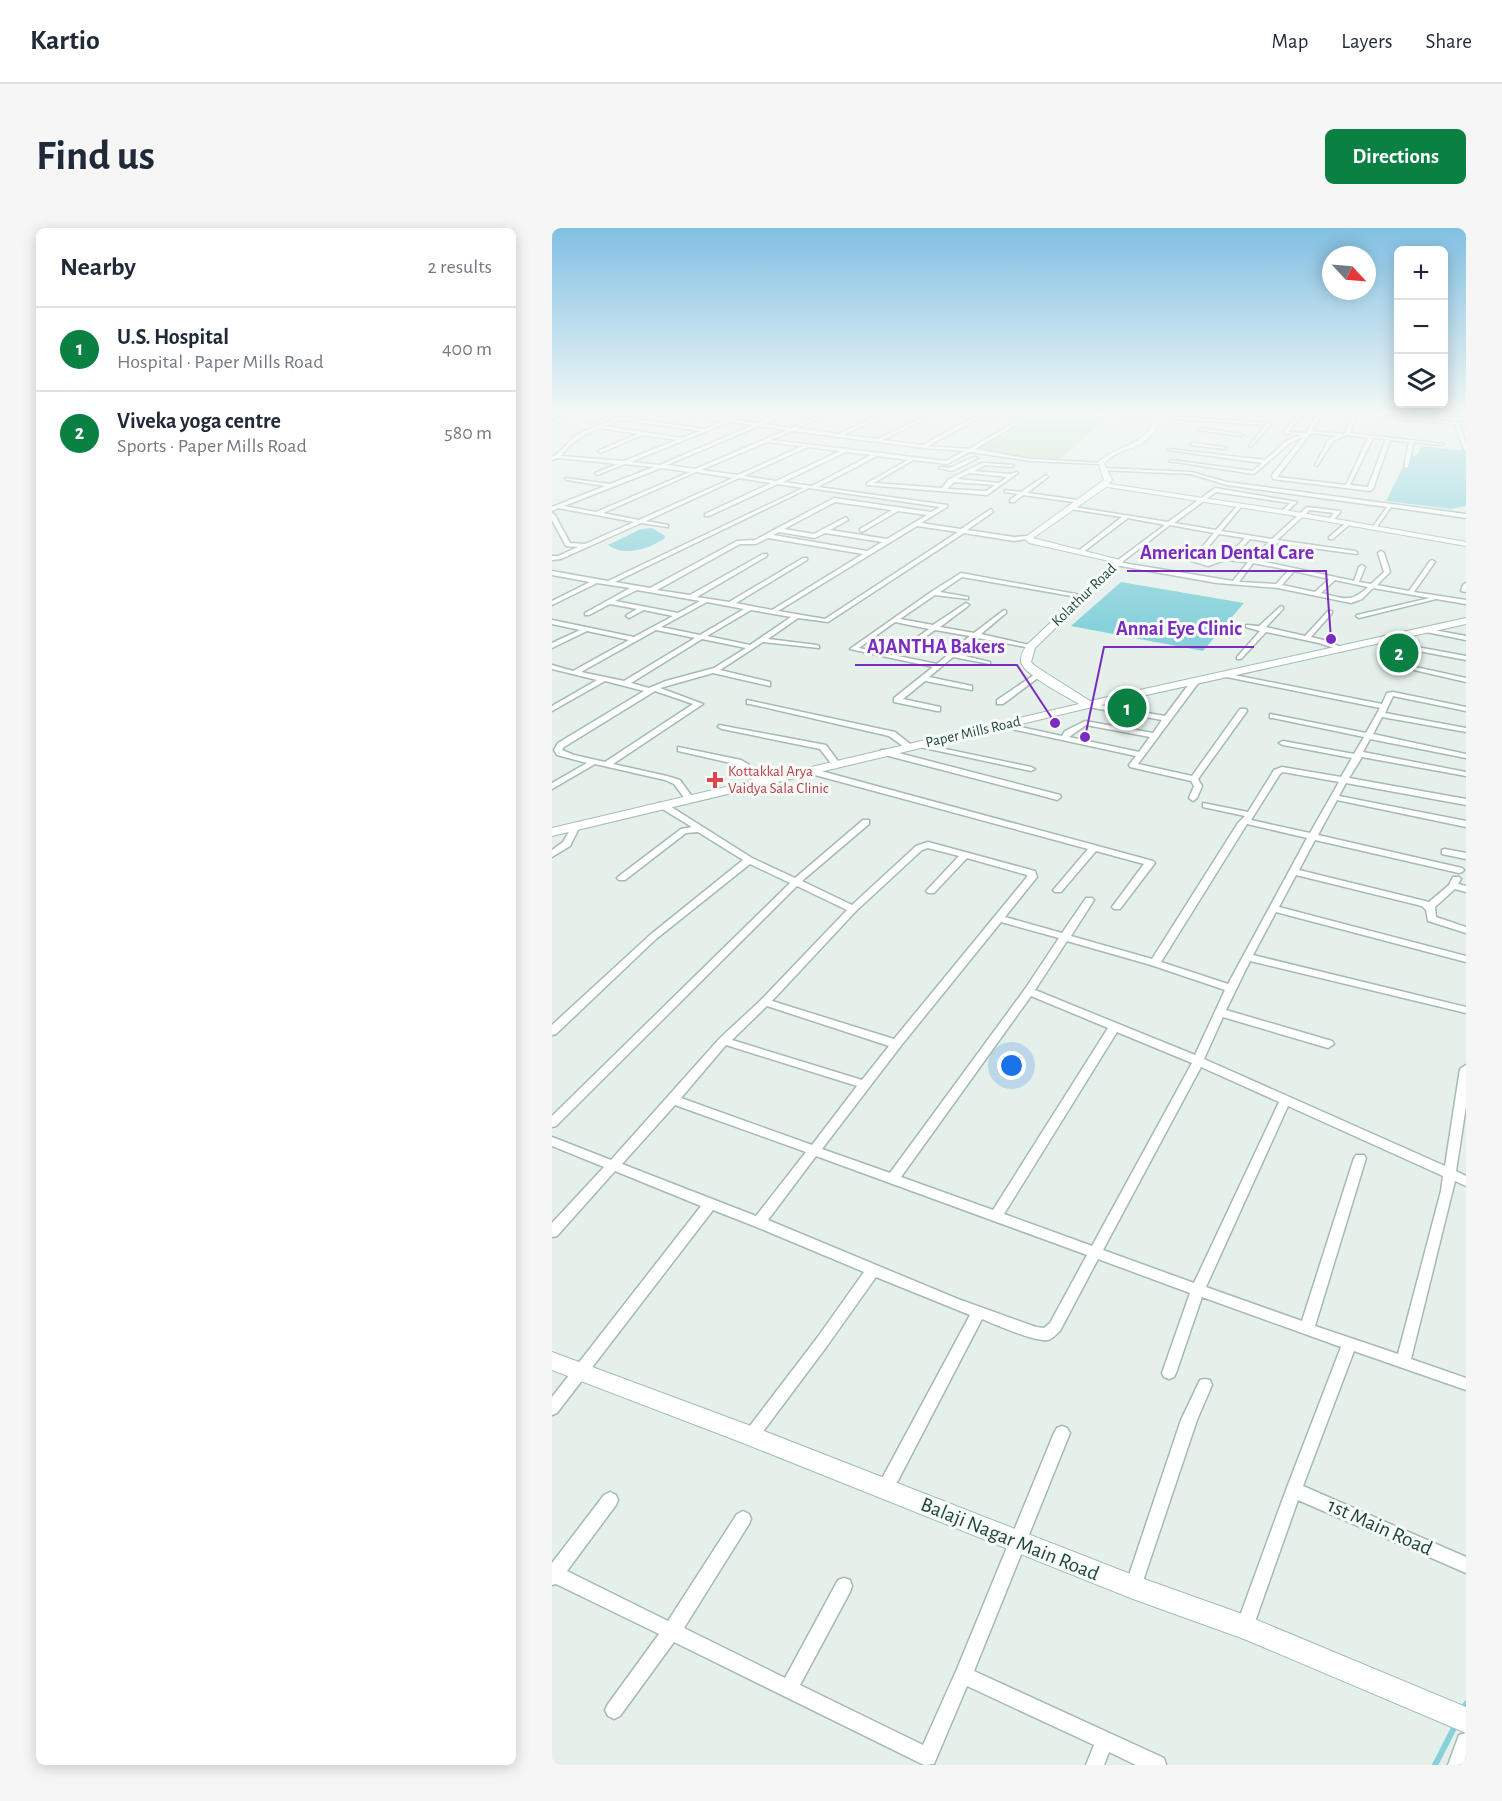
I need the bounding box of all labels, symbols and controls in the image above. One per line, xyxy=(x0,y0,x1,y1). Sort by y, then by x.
text: Kartio xyxy=(30,27,100,55)
text: Map xyxy=(1272,31,1308,52)
text: Layers xyxy=(1341,31,1392,52)
text: Share xyxy=(1425,31,1472,52)
button: Directions xyxy=(1325,129,1466,184)
text: Find us xyxy=(36,135,155,177)
north arrow xyxy=(1322,246,1376,300)
map controls xyxy=(1394,246,1448,408)
button: + xyxy=(1394,246,1448,300)
text: Nearby xyxy=(60,254,136,280)
text: 2 results xyxy=(428,257,492,277)
button: − xyxy=(1394,300,1448,354)
text: U.S. Hospital xyxy=(117,326,229,348)
text: 1 xyxy=(76,339,83,359)
text: 400 m xyxy=(442,339,492,359)
text: Hospital · Paper Mills Road xyxy=(117,352,324,372)
button: layers xyxy=(1394,354,1448,408)
text: Viveka yoga centre xyxy=(117,410,281,432)
text: 2 xyxy=(75,423,84,443)
text: 580 m xyxy=(444,423,492,443)
text: Sports · Paper Mills Road xyxy=(117,436,307,456)
callout: American Dental Care xyxy=(1127,533,1326,571)
text: American Dental Care xyxy=(1140,543,1314,563)
street label: Kolathur Road xyxy=(1049,561,1119,629)
callout: Annai Eye Clinic xyxy=(1104,609,1254,647)
text: Annai Eye Clinic xyxy=(1116,619,1242,639)
callout: AJANTHA Bakers xyxy=(855,627,1017,665)
pin: 2 xyxy=(1380,630,1418,676)
text: AJANTHA Bakers xyxy=(867,637,1005,657)
pin: 1 xyxy=(1108,686,1146,730)
street label: Paper Mills Road xyxy=(924,714,1022,750)
place label: Kottakkal Arya Vaidya Sala Clinic xyxy=(728,764,829,796)
marker: Kottakkal Arya Vaidya Sala Clinic xyxy=(706,771,724,789)
your location xyxy=(997,1051,1026,1080)
street label: Balaji Nagar Main Road xyxy=(918,1494,1102,1584)
street label: 1st Main Road xyxy=(1324,1495,1436,1559)

